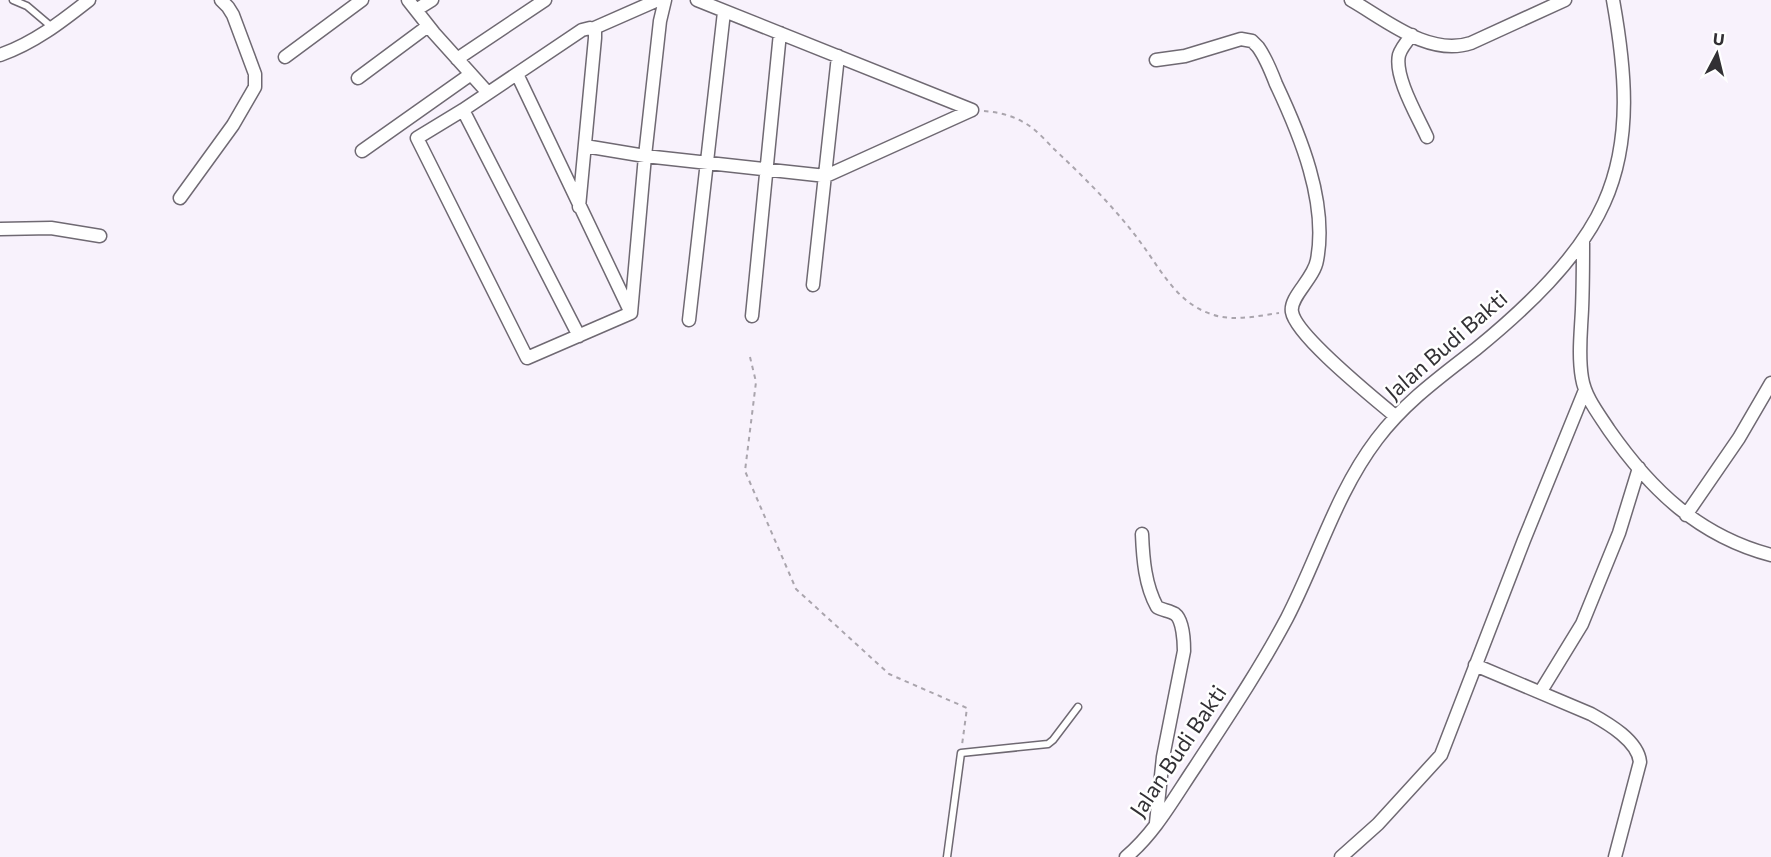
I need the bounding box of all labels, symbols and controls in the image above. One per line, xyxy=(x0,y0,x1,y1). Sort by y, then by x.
north arrow xyxy=(1687,24,1747,84)
text: U xyxy=(1712,28,1726,49)
street label: Jalan Budi Bakti xyxy=(1379,284,1512,405)
street label: Jalan Budi Bakti xyxy=(1124,680,1232,822)

